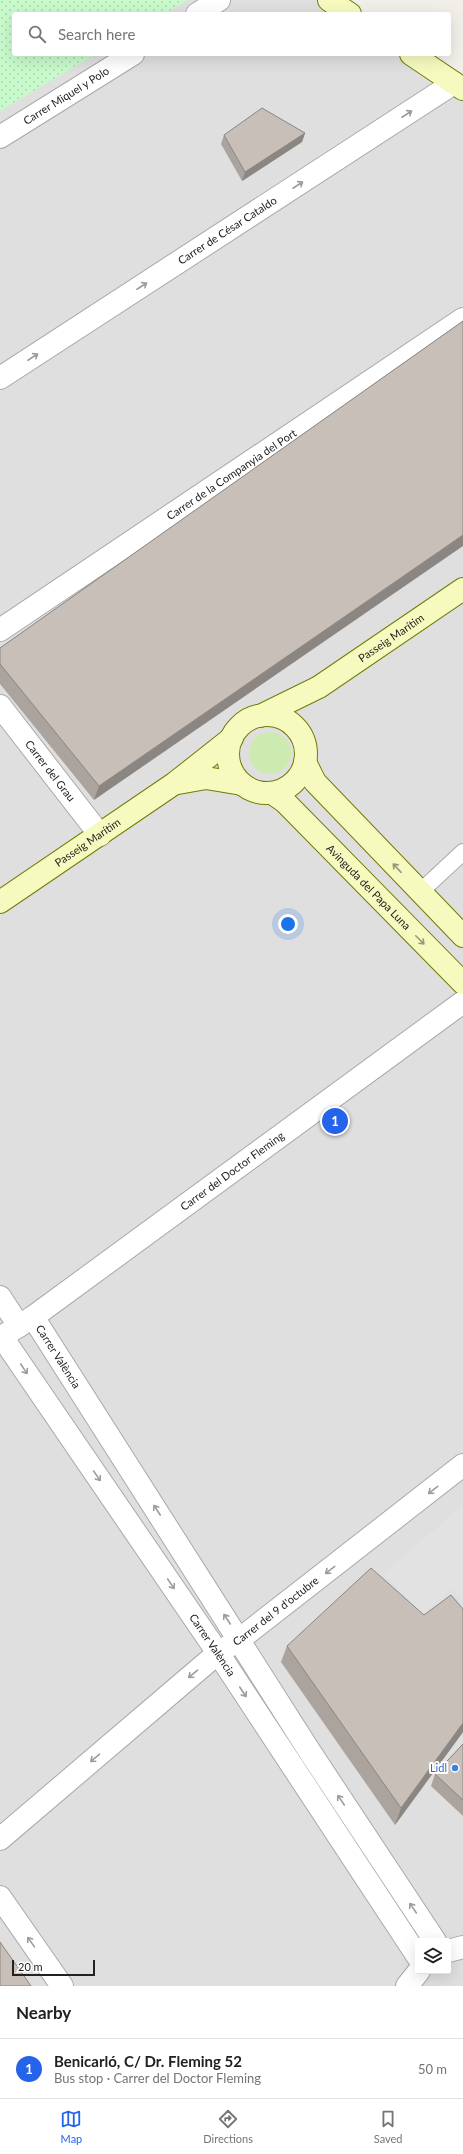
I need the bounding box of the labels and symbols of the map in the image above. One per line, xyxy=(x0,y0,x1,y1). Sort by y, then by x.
street label: Carrer Miquel y Polo xyxy=(21,64,111,127)
one-way arrow xyxy=(401,110,412,118)
one-way arrow xyxy=(292,181,303,189)
street label: Carrer de César Cataldo xyxy=(175,193,279,267)
one-way arrow xyxy=(136,282,147,290)
one-way arrow xyxy=(27,353,38,361)
street label: Carrer de la Companyia del Port xyxy=(164,426,299,522)
street label: Passeig Marítim xyxy=(356,611,426,664)
street label: Carrer del Grau xyxy=(23,737,78,804)
street label: Passeig Marítim xyxy=(52,815,123,869)
street label: Avinguda del Papa Luna xyxy=(324,841,414,932)
one-way arrow xyxy=(392,863,402,873)
your location xyxy=(278,914,298,934)
one-way arrow xyxy=(415,935,425,945)
pin: 1 xyxy=(322,1106,348,1136)
street label: Carrer del Doctor Fleming xyxy=(178,1128,286,1213)
street label: Carrer València xyxy=(34,1322,84,1391)
one-way arrow xyxy=(20,1363,28,1374)
one-way arrow xyxy=(93,1471,102,1482)
one-way arrow xyxy=(427,1485,438,1494)
one-way arrow xyxy=(153,1505,161,1516)
one-way arrow xyxy=(324,1565,335,1574)
street label: Carrer del 9 d'octubre xyxy=(230,1573,321,1648)
one-way arrow xyxy=(167,1578,175,1589)
street label: Carrer València xyxy=(187,1611,238,1678)
one-way arrow xyxy=(223,1614,231,1625)
one-way arrow xyxy=(188,1670,199,1679)
one-way arrow xyxy=(239,1686,247,1697)
one-way arrow xyxy=(89,1754,100,1763)
place label: Lidl xyxy=(430,1761,447,1774)
marker: Lidl xyxy=(450,1763,460,1773)
one-way arrow xyxy=(337,1794,345,1806)
one-way arrow xyxy=(409,1903,417,1914)
one-way arrow xyxy=(27,1937,36,1948)
scale bar xyxy=(12,1958,95,1977)

